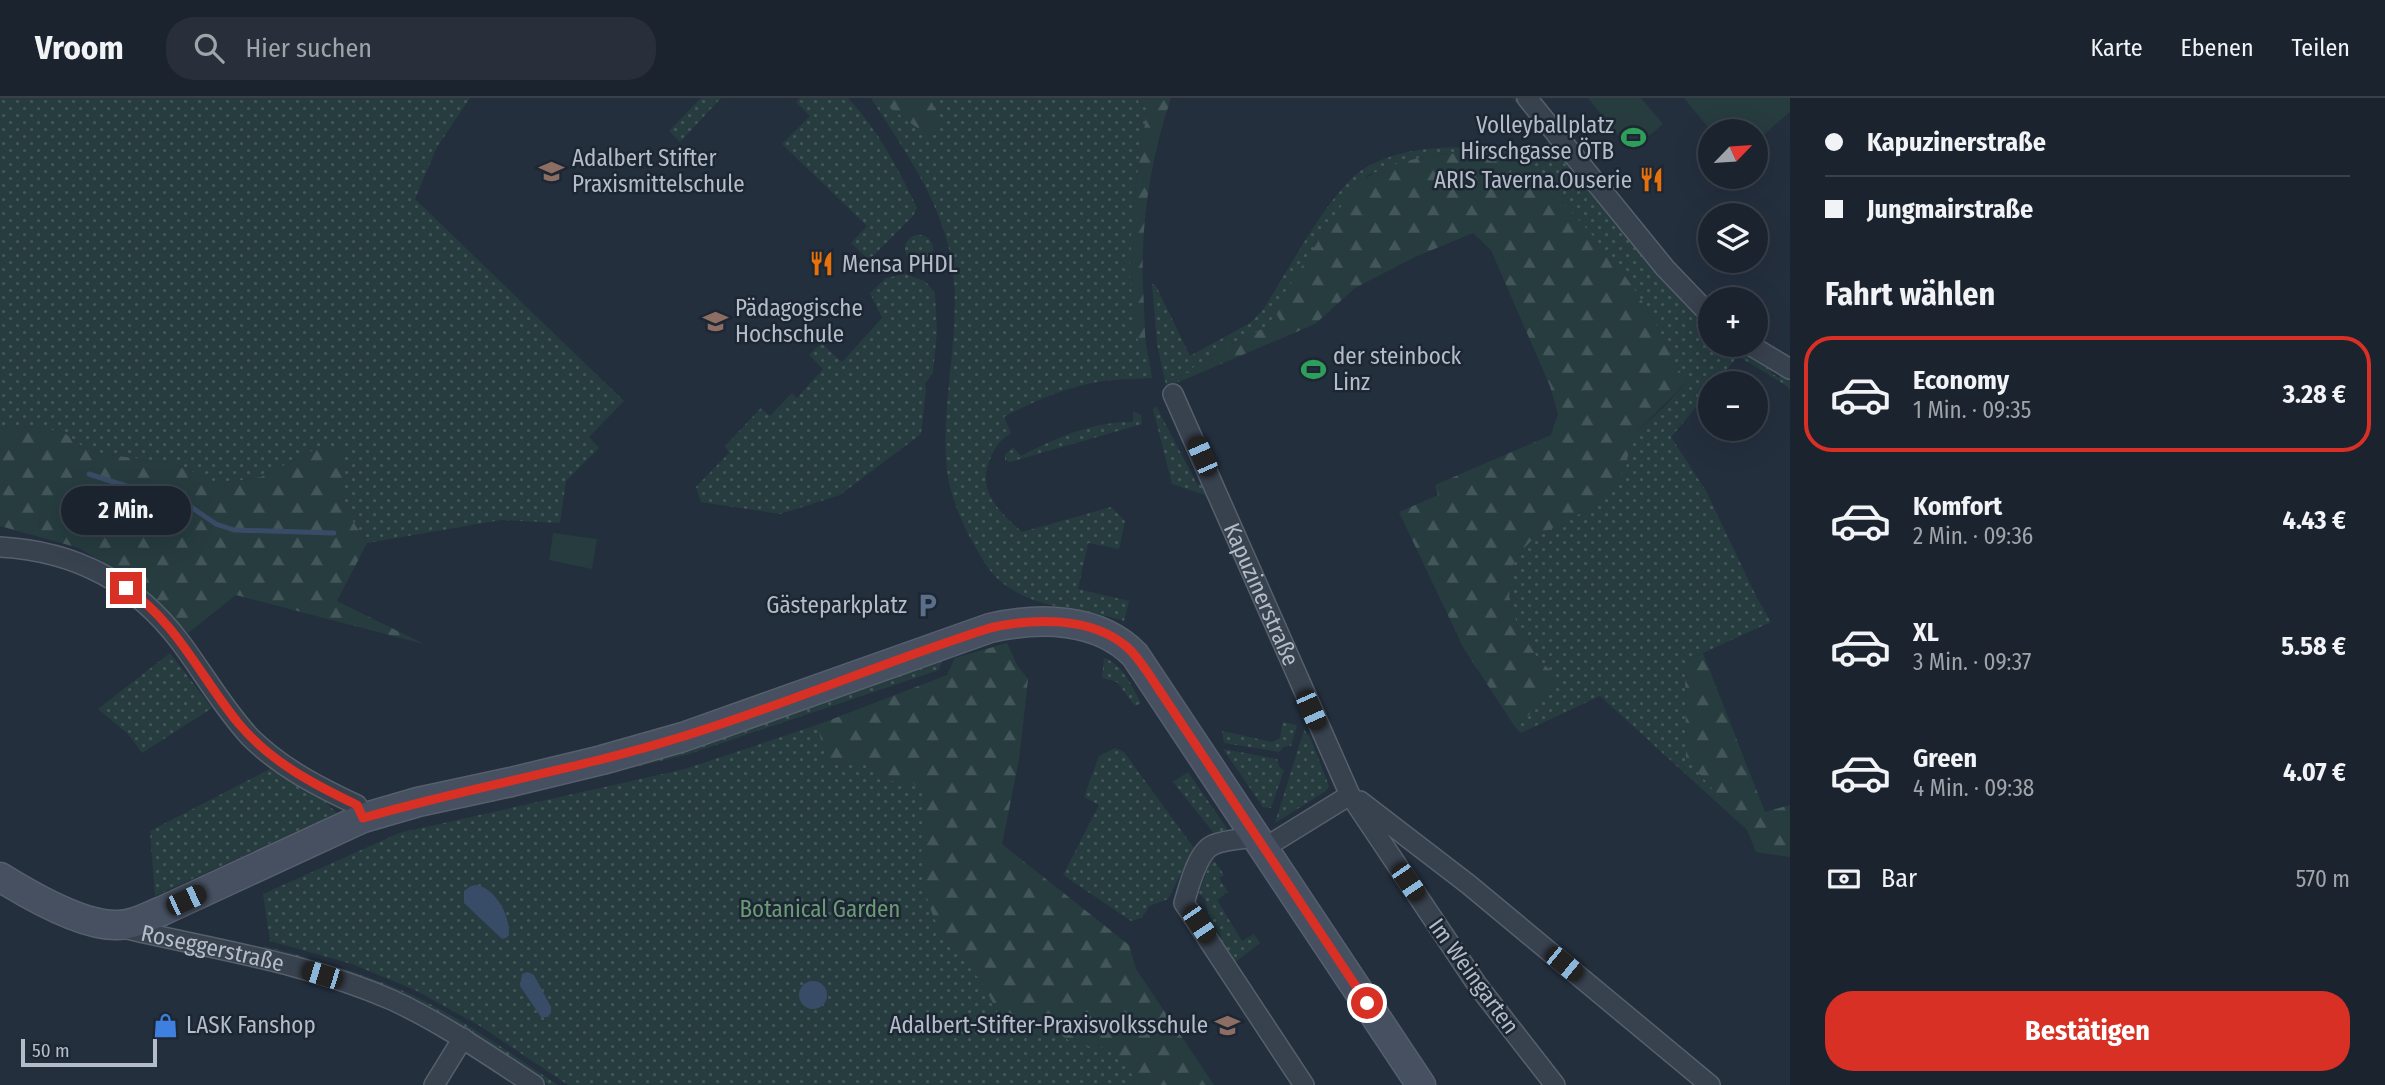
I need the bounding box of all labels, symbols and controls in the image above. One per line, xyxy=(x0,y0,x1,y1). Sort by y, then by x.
search box xyxy=(166,17,656,80)
text: Vroom xyxy=(35,28,124,68)
icon: search xyxy=(190,29,228,67)
text: Hier suchen xyxy=(246,33,372,64)
text: Karte xyxy=(2091,34,2143,62)
text: Ebenen xyxy=(2181,34,2254,62)
text: Teilen xyxy=(2292,34,2350,62)
place label: Volleyballplatz Hirschgasse ÖTB xyxy=(1460,111,1614,165)
north arrow xyxy=(1698,119,1768,189)
map controls xyxy=(1698,119,1768,441)
sports icon: Volleyballplatz Hirschgasse ÖTB xyxy=(1620,124,1648,152)
text: Kapuzinerstraße xyxy=(1867,127,2046,158)
place label: Adalbert Stifter Praxismittelschule xyxy=(572,144,745,198)
school or university icon: Adalbert Stifter Praxismittelschule xyxy=(538,157,566,185)
place label: ARIS Taverna.Ouserie xyxy=(1434,166,1632,194)
restaurant icon: ARIS Taverna.Ouserie xyxy=(1638,166,1666,194)
text: Jungmairstraße xyxy=(1867,194,2033,225)
button: layers xyxy=(1698,203,1768,273)
restaurant icon: Mensa PHDL xyxy=(808,250,836,278)
place label: Mensa PHDL xyxy=(842,250,958,278)
text: Fahrt wählen xyxy=(1825,275,1995,313)
button: + xyxy=(1698,287,1768,357)
place label: Pädagogische Hochschule xyxy=(735,294,863,348)
school or university icon: Pädagogische Hochschule xyxy=(701,307,729,335)
place label: der steinbock Linz xyxy=(1333,342,1462,396)
sports icon: der steinbock Linz xyxy=(1299,355,1327,383)
icon: car xyxy=(1829,363,1892,426)
text: Economy xyxy=(1913,365,2009,396)
button: − xyxy=(1698,371,1768,441)
text: 3.28 € xyxy=(2283,379,2346,410)
text: 1 Min. · 09:35 xyxy=(1913,396,2031,424)
car xyxy=(1184,433,1221,479)
callout: 2 Min. xyxy=(61,486,191,536)
icon: car xyxy=(1829,489,1892,552)
text: Komfort xyxy=(1913,491,2002,522)
text: 2 Min. xyxy=(98,496,154,524)
text: 4.43 € xyxy=(2283,505,2346,536)
street label: Kapuzinerstraße xyxy=(1218,519,1305,670)
text: 2 Min. · 09:36 xyxy=(1913,522,2033,550)
route end xyxy=(110,572,142,604)
place label: Gästeparkplatz xyxy=(766,591,907,619)
parking icon: Gästeparkplatz xyxy=(913,591,941,619)
icon: car xyxy=(1829,615,1892,678)
text: XL xyxy=(1913,617,1939,648)
text: 5.58 € xyxy=(2281,631,2346,662)
text: 3 Min. · 09:37 xyxy=(1913,648,2031,676)
car xyxy=(1293,687,1330,733)
icon: car xyxy=(1829,741,1892,804)
text: Green xyxy=(1913,743,1977,774)
text: 4.07 € xyxy=(2283,757,2346,788)
text: 4 Min. · 09:38 xyxy=(1913,774,2034,802)
car xyxy=(1388,859,1429,905)
icon: cash xyxy=(1825,860,1863,898)
text: Bar xyxy=(1881,863,1917,894)
text: 570 m xyxy=(2296,865,2350,893)
car xyxy=(163,882,210,918)
park label: Botanical Garden xyxy=(739,895,901,923)
car xyxy=(1179,901,1220,947)
street label: Im Weingarten xyxy=(1423,913,1525,1039)
street label: Roseggerstraße xyxy=(138,919,287,977)
car xyxy=(1542,943,1587,985)
car xyxy=(299,959,346,991)
route start xyxy=(1351,987,1383,1019)
button: Bestätigen xyxy=(1825,991,2350,1071)
shop icon: LASK Fanshop xyxy=(152,1011,180,1039)
place label: LASK Fanshop xyxy=(186,1011,316,1039)
place label: Adalbert-Stifter-Praxisvolksschule xyxy=(889,1011,1208,1039)
school or university icon: Adalbert-Stifter-Praxisvolksschule xyxy=(1214,1011,1242,1039)
scale bar xyxy=(21,1036,158,1068)
text: 50 m xyxy=(32,1039,70,1062)

